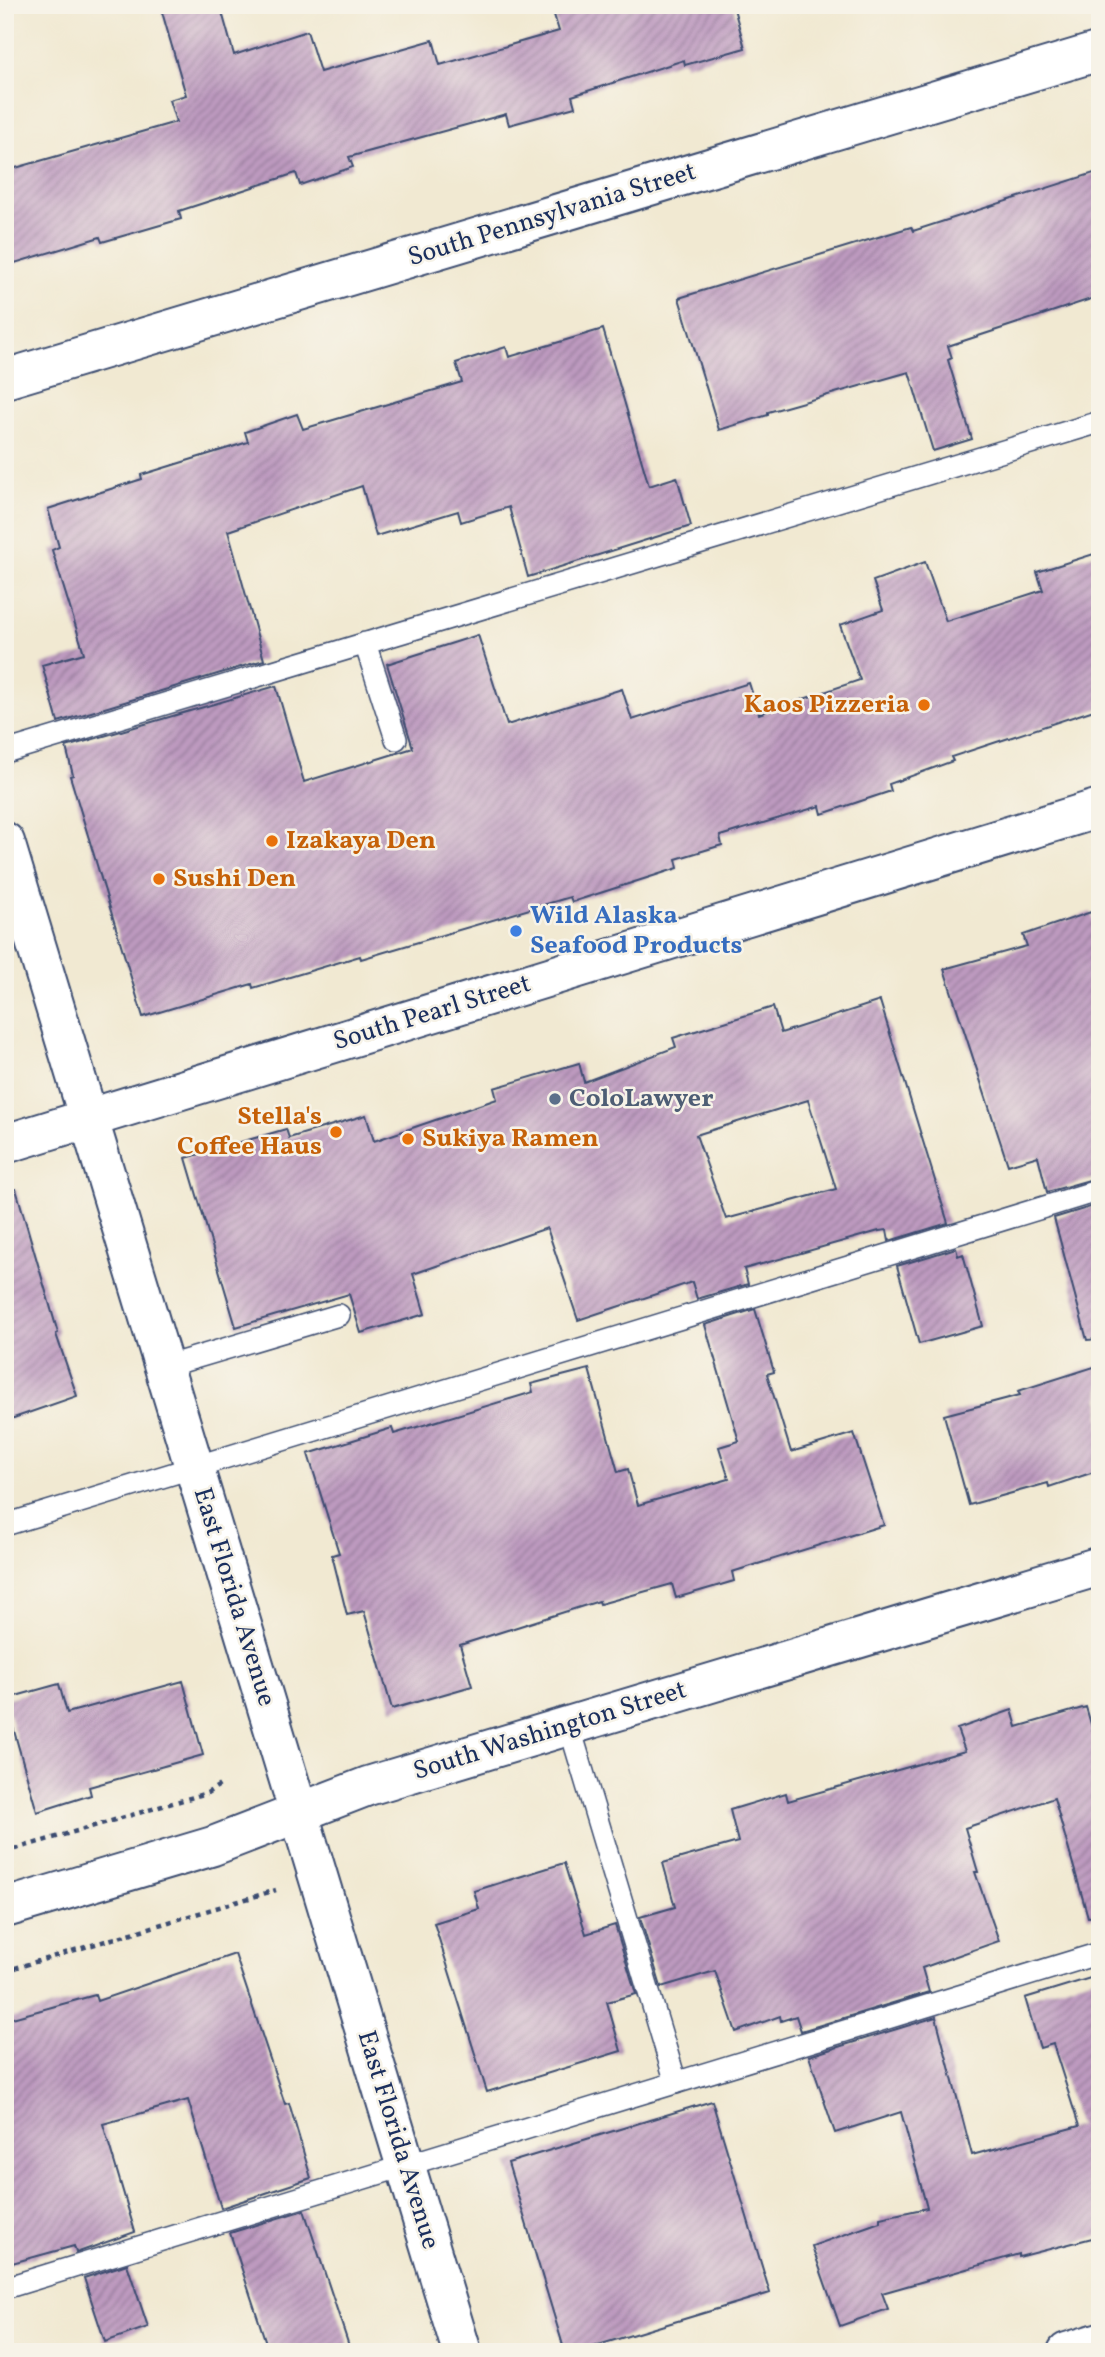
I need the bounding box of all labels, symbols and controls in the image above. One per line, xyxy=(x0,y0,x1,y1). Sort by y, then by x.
street label: South Pennsylvania Street xyxy=(404,154,700,276)
place label: Kaos Pizzeria xyxy=(744,687,910,723)
marker: Kaos Pizzeria xyxy=(916,697,932,713)
place label: Izakaya Den xyxy=(286,823,436,859)
marker: Izakaya Den xyxy=(264,833,280,849)
place label: Sushi Den xyxy=(173,861,296,897)
marker: Sushi Den xyxy=(151,871,167,887)
place label: Wild Alaska Seafood Products xyxy=(530,898,742,964)
marker: Wild Alaska Seafood Products xyxy=(508,923,524,939)
street label: South Pearl Street xyxy=(329,966,535,1060)
place label: ColoLawyer xyxy=(569,1081,714,1117)
marker: ColoLawyer xyxy=(547,1091,563,1107)
place label: Stella's Coffee Haus xyxy=(177,1099,322,1165)
place label: Sukiya Ramen xyxy=(422,1121,599,1157)
marker: Stella's Coffee Haus xyxy=(328,1124,344,1140)
marker: Sukiya Ramen xyxy=(400,1131,416,1147)
street label: East Florida Avenue xyxy=(184,1483,284,1711)
street label: South Washington Street xyxy=(409,1672,691,1790)
street label: East Florida Avenue xyxy=(348,2026,448,2254)

